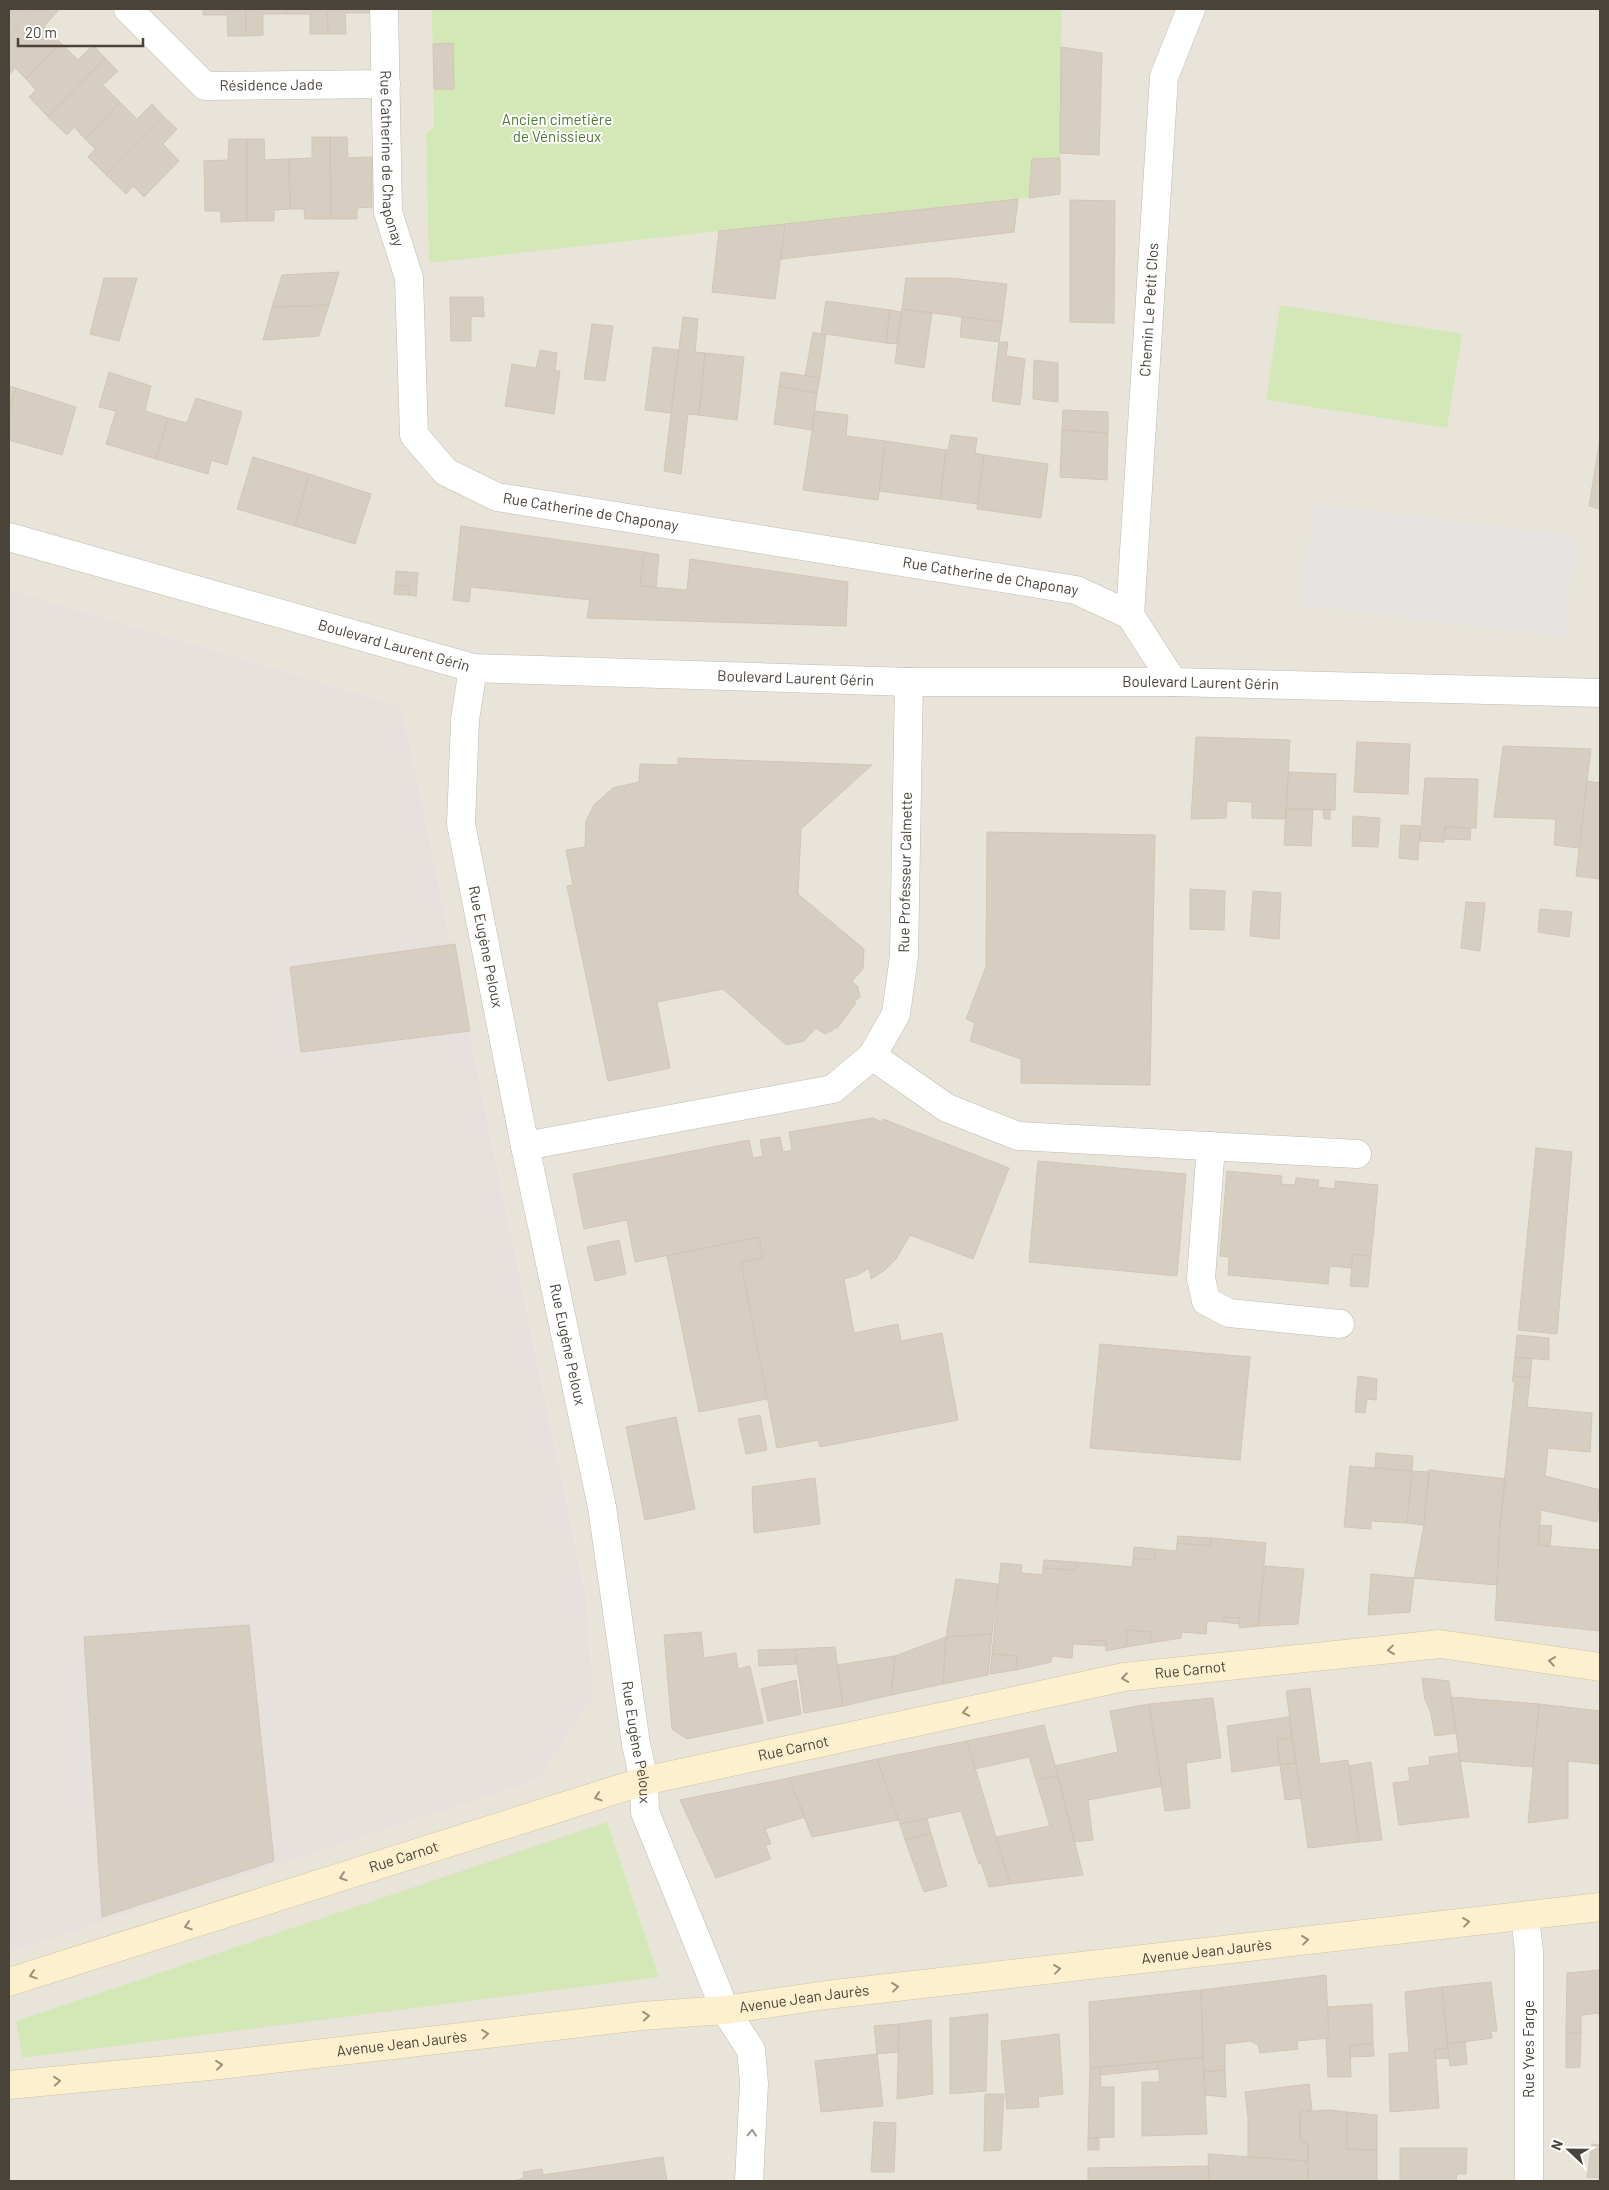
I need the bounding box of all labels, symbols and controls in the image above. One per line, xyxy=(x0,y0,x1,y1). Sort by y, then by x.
scale bar xyxy=(18,15,142,47)
text: 20 m xyxy=(25,23,57,41)
street label: Rue Catherine de Chaponay xyxy=(377,70,408,249)
street label: Résidence Jade xyxy=(219,75,323,94)
park label: Ancien cimetière de Vénissieux xyxy=(502,110,612,145)
street label: Chemin Le Petit Clos xyxy=(1135,242,1162,377)
street label: Rue Catherine de Chaponay xyxy=(502,488,680,534)
street label: Rue Catherine de Chaponay xyxy=(902,552,1080,598)
street label: Boulevard Laurent Gérin xyxy=(316,615,472,675)
street label: Boulevard Laurent Gérin xyxy=(717,666,874,689)
street label: Boulevard Laurent Gérin xyxy=(1122,672,1279,693)
street label: Rue Professeur Calmette xyxy=(894,792,915,953)
street label: Rue Eugène Peloux xyxy=(466,884,507,1009)
street label: Rue Eugène Peloux xyxy=(547,1282,590,1407)
one-way arrow xyxy=(1387,1644,1395,1655)
street label: Rue Carnot xyxy=(1154,1656,1227,1682)
one-way arrow xyxy=(1548,1656,1556,1666)
one-way arrow xyxy=(1121,1672,1129,1682)
street label: Rue Eugène Peloux xyxy=(619,1680,655,1804)
one-way arrow xyxy=(962,1706,970,1717)
street label: Rue Carnot xyxy=(756,1731,830,1764)
one-way arrow xyxy=(594,1791,603,1801)
street label: Rue Carnot xyxy=(366,1837,440,1876)
one-way arrow xyxy=(339,1871,347,1881)
one-way arrow xyxy=(1463,1917,1471,1928)
one-way arrow xyxy=(184,1920,192,1930)
street label: Avenue Jean Jaurès xyxy=(1140,1934,1272,1967)
one-way arrow xyxy=(1301,1935,1309,1946)
one-way arrow xyxy=(1053,1964,1061,1975)
one-way arrow xyxy=(29,1969,37,1979)
street label: Avenue Jean Jaurès xyxy=(738,1980,870,2016)
one-way arrow xyxy=(892,1982,900,1993)
street label: Rue Yves Farge xyxy=(1519,2000,1537,2098)
one-way arrow xyxy=(642,2010,650,2021)
street label: Avenue Jean Jaurès xyxy=(336,2026,468,2059)
one-way arrow xyxy=(481,2029,489,2040)
one-way arrow xyxy=(215,2060,223,2071)
one-way arrow xyxy=(54,2076,62,2087)
north arrow xyxy=(1544,2125,1594,2175)
one-way arrow xyxy=(746,2128,757,2136)
text: N xyxy=(1547,2137,1566,2152)

